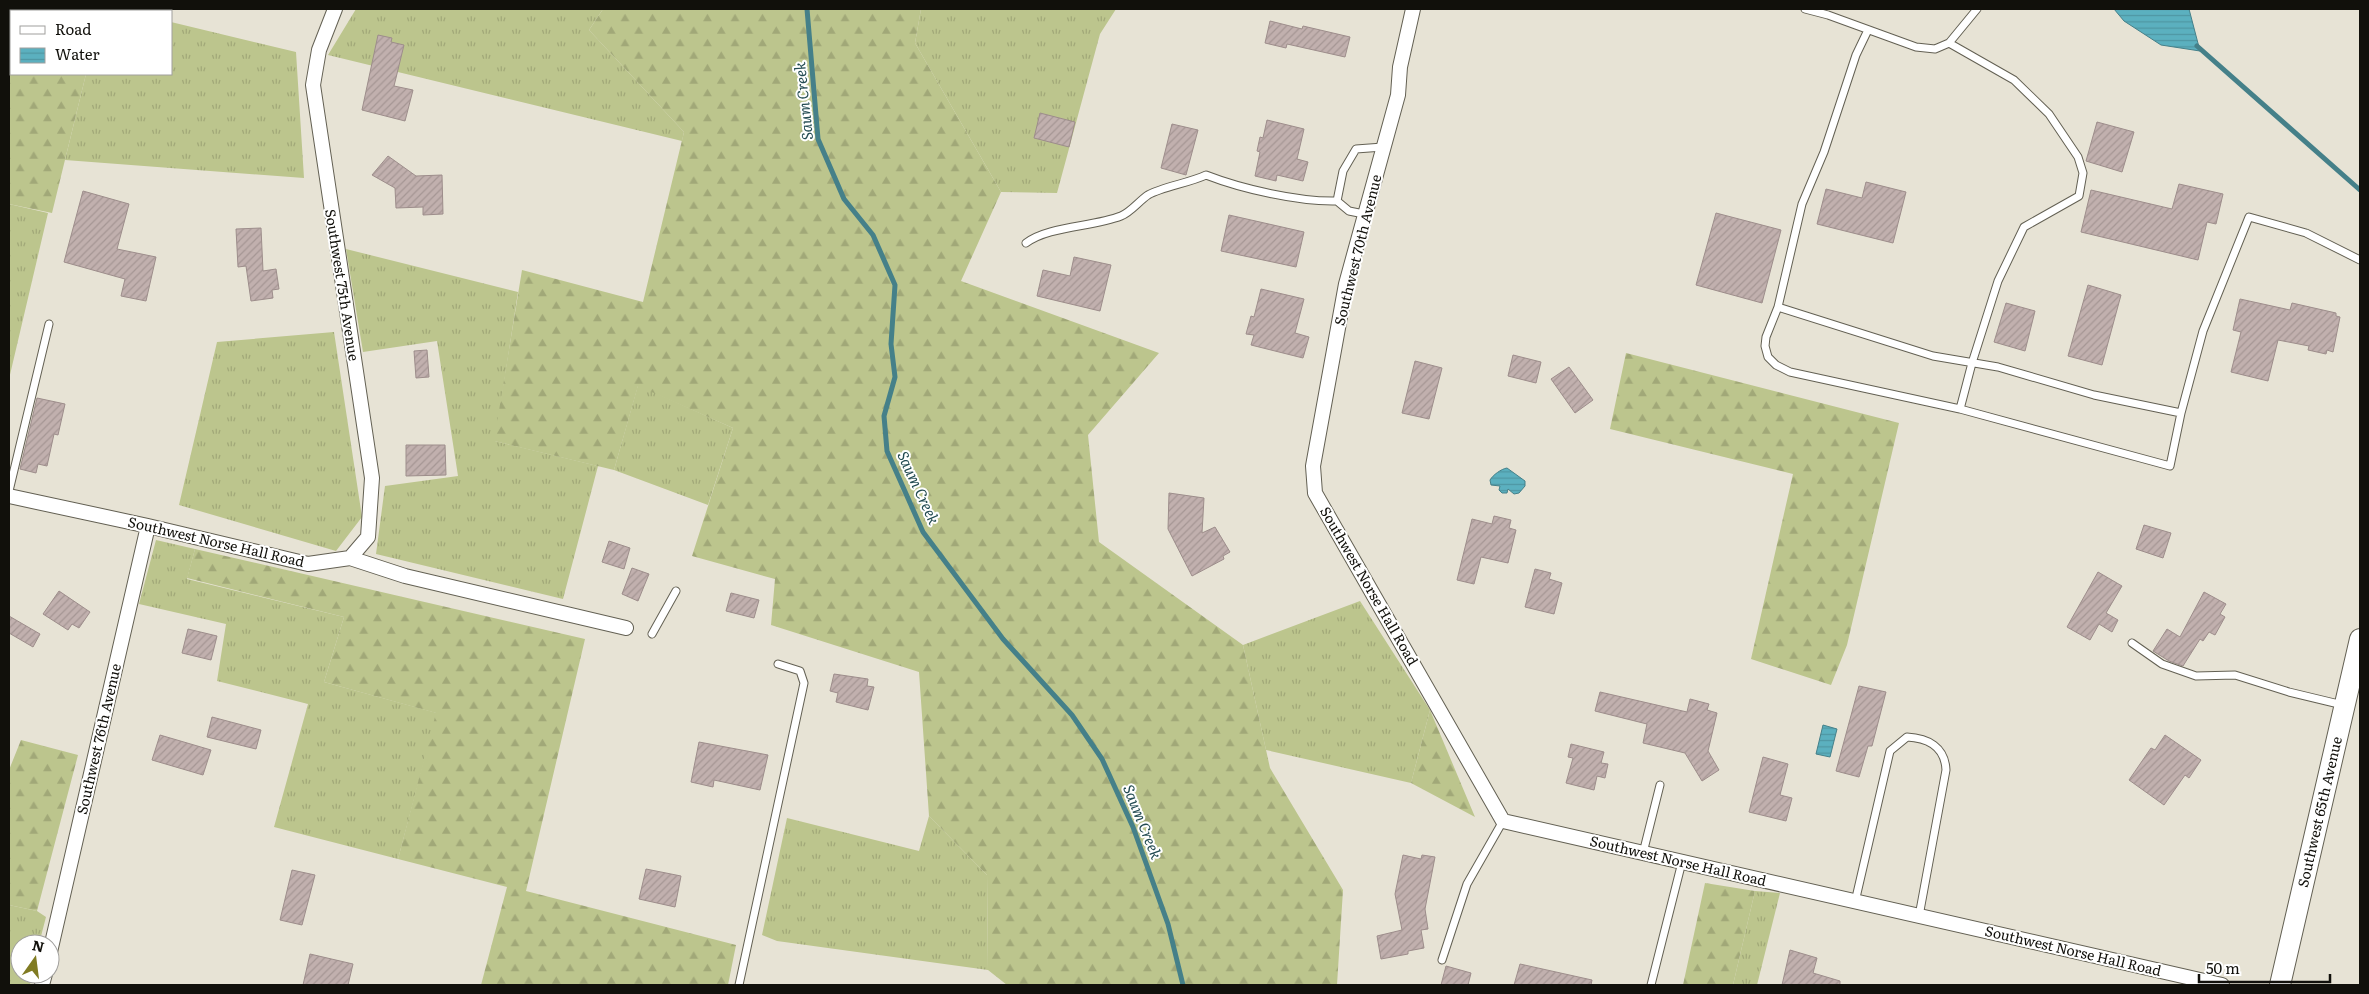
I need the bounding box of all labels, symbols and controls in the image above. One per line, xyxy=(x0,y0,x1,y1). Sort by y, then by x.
legend xyxy=(10,10,172,75)
text: Road xyxy=(55,17,91,40)
text: Water xyxy=(55,42,100,65)
water label: Saum Creek xyxy=(787,60,818,141)
street label: Southwest 70th Avenue xyxy=(1329,172,1385,327)
street label: Southwest 75th Avenue xyxy=(321,207,365,362)
water label: Saum Creek xyxy=(892,447,947,528)
street label: Southwest Norse Hall Road xyxy=(1316,502,1424,669)
street label: Southwest Norse Hall Road xyxy=(126,511,307,571)
street label: Southwest 76th Avenue xyxy=(71,661,125,816)
street label: Southwest 65th Avenue xyxy=(2292,734,2346,889)
water label: Saum Creek xyxy=(1118,781,1169,863)
street label: Southwest Norse Hall Road xyxy=(1588,830,1769,890)
street label: Southwest Norse Hall Road xyxy=(1983,920,2164,980)
north arrow xyxy=(10,934,60,984)
text: N xyxy=(30,934,47,957)
scale bar xyxy=(2199,952,2330,984)
text: 50 m xyxy=(2206,956,2240,979)

